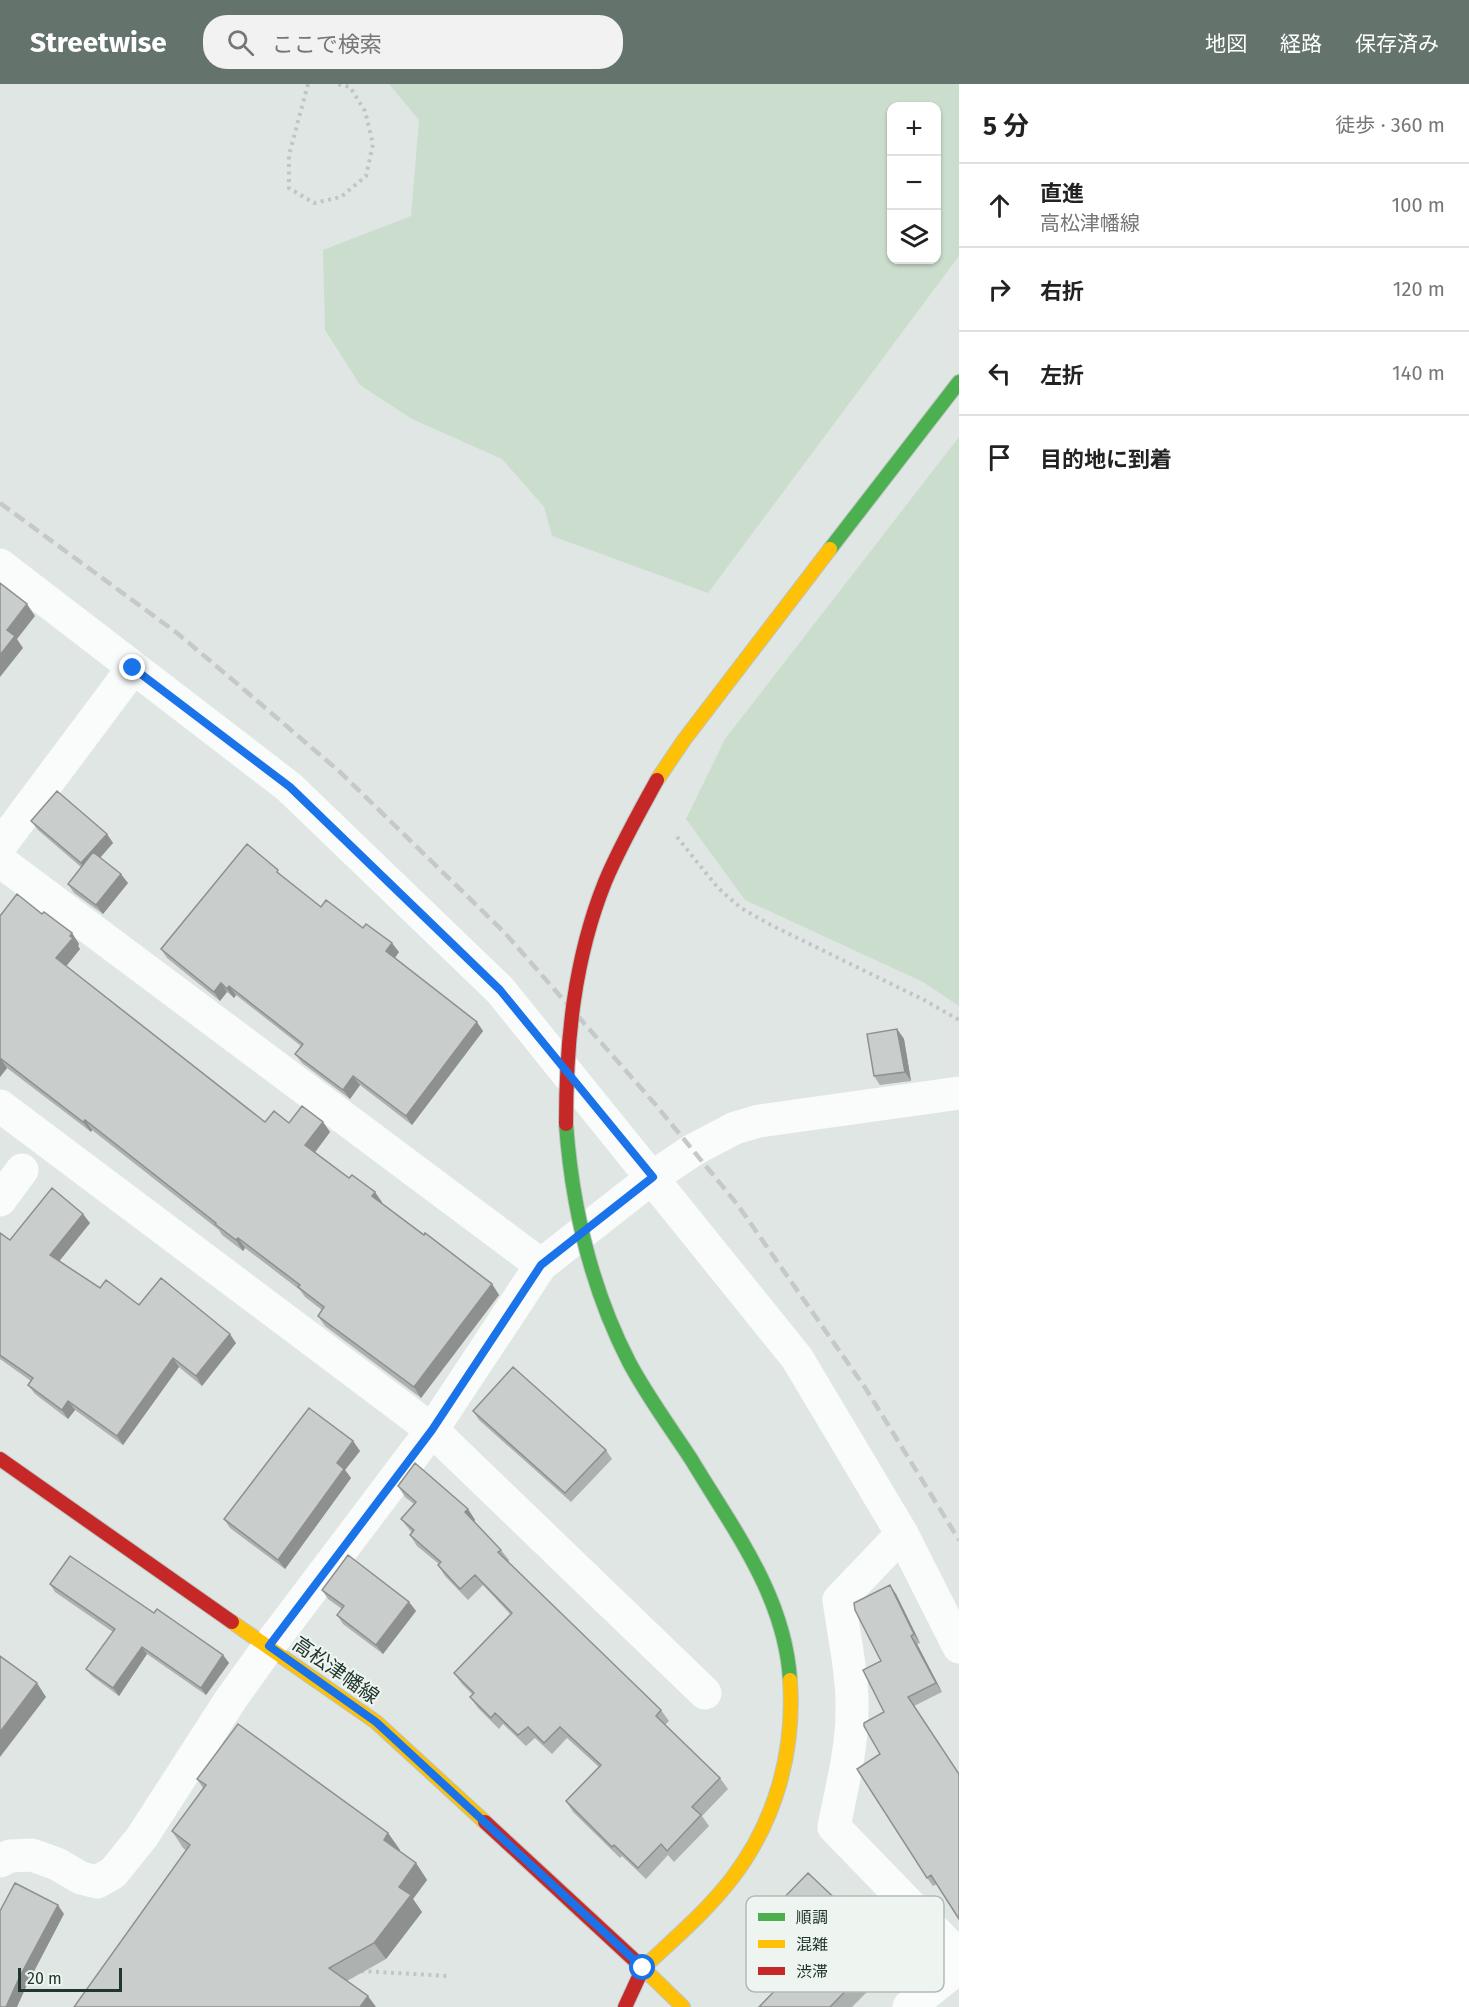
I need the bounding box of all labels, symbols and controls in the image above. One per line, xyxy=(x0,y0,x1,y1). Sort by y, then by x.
search box xyxy=(203,15,623,69)
text: Streetwise xyxy=(30,26,167,59)
icon: search xyxy=(224,26,257,59)
text: ここで検索 xyxy=(272,31,382,58)
text: 地図 xyxy=(1205,31,1247,57)
text: 経路 xyxy=(1280,31,1322,57)
text: 保存済み xyxy=(1355,31,1439,57)
map controls xyxy=(887,102,941,264)
button: + xyxy=(887,102,941,156)
text: 5 分 xyxy=(983,111,1029,142)
text: 徒歩 · 360 m xyxy=(1335,113,1445,137)
button: − xyxy=(887,156,941,210)
text: 直進 xyxy=(1040,180,1084,207)
icon: ahead xyxy=(983,189,1016,222)
text: 100 m xyxy=(1392,193,1445,217)
button: layers xyxy=(887,210,941,264)
text: 高松津幡線 xyxy=(1040,211,1140,235)
icon: right xyxy=(983,273,1016,306)
text: 120 m xyxy=(1393,277,1445,301)
text: 右折 xyxy=(1040,278,1084,305)
icon: left xyxy=(983,357,1016,390)
text: 140 m xyxy=(1392,361,1445,385)
text: 左折 xyxy=(1040,362,1084,389)
icon: arrive xyxy=(983,441,1016,474)
text: 目的地に到着 xyxy=(1040,446,1172,473)
route end xyxy=(119,654,145,680)
street label: 高松津幡線 xyxy=(288,1631,384,1709)
legend xyxy=(746,1896,944,1992)
text: 順調 xyxy=(796,1908,828,1927)
text: 混雑 xyxy=(796,1935,828,1954)
route start xyxy=(629,1954,655,1980)
text: 渋滞 xyxy=(796,1962,828,1981)
scale bar xyxy=(18,1965,122,1992)
text: 20 m xyxy=(27,1969,62,1988)

